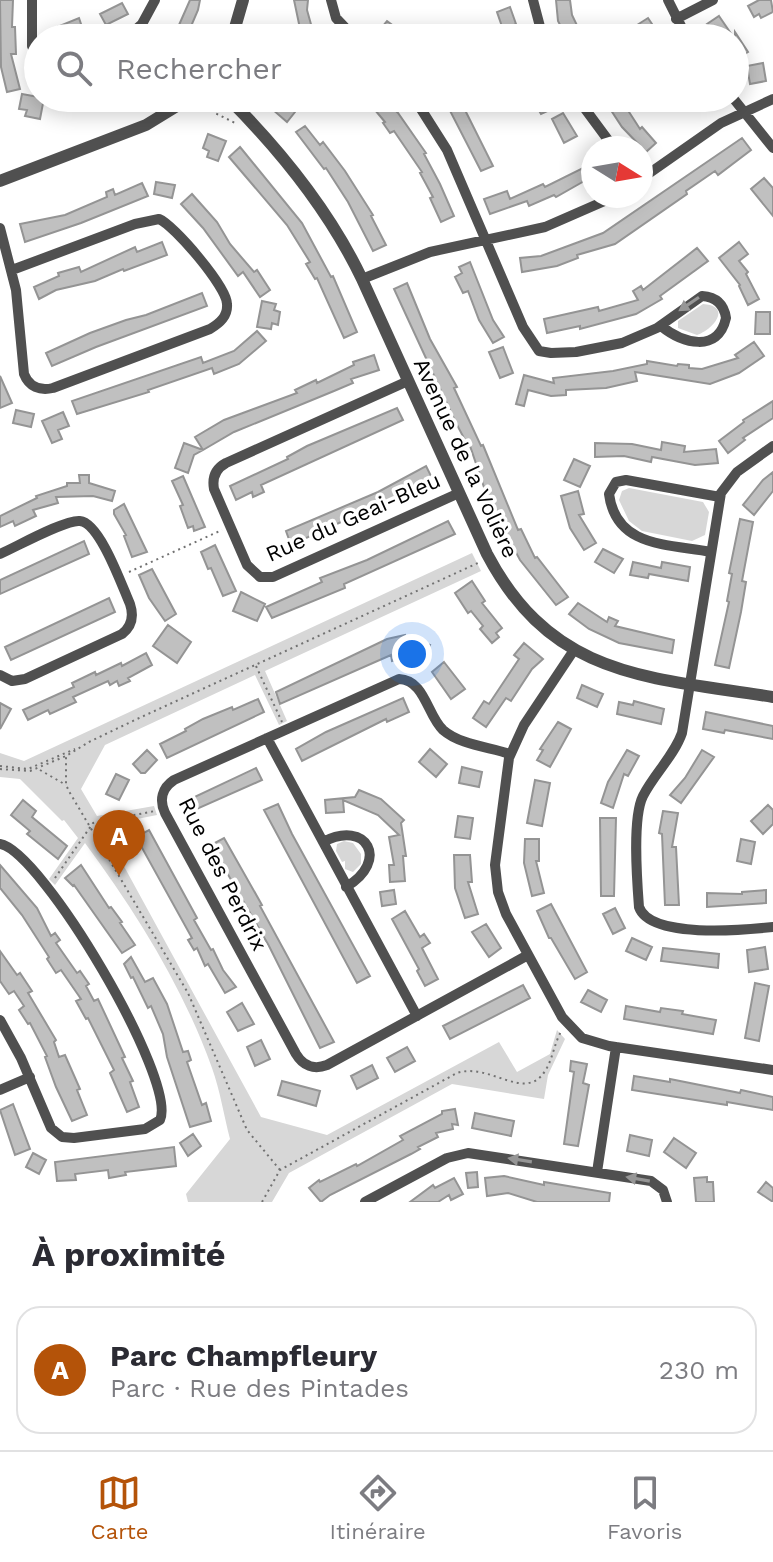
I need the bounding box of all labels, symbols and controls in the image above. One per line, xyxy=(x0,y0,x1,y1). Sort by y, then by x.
search box xyxy=(24,24,749,112)
icon: search xyxy=(52,46,96,90)
text: Rechercher xyxy=(116,51,282,86)
north arrow xyxy=(581,136,653,208)
one-way arrow xyxy=(679,296,700,311)
street label: Avenue de la Volière xyxy=(409,354,523,562)
street label: Rue du Geai-Bleu xyxy=(262,467,444,567)
your location xyxy=(392,634,432,674)
street label: Rue des Perdrix xyxy=(174,793,272,955)
pin: A xyxy=(93,810,145,876)
one-way arrow xyxy=(507,1153,532,1166)
one-way arrow xyxy=(625,1172,650,1184)
text: À proximité xyxy=(32,1234,226,1274)
text: Parc Champfleury xyxy=(110,1338,377,1373)
text: A xyxy=(51,1355,69,1385)
text: 230 m xyxy=(659,1355,739,1385)
text: Parc · Rue des Pintades xyxy=(110,1373,409,1403)
tab: Carte xyxy=(91,1471,148,1544)
tab: Itinéraire xyxy=(330,1471,426,1544)
tab: Favoris xyxy=(607,1471,682,1544)

